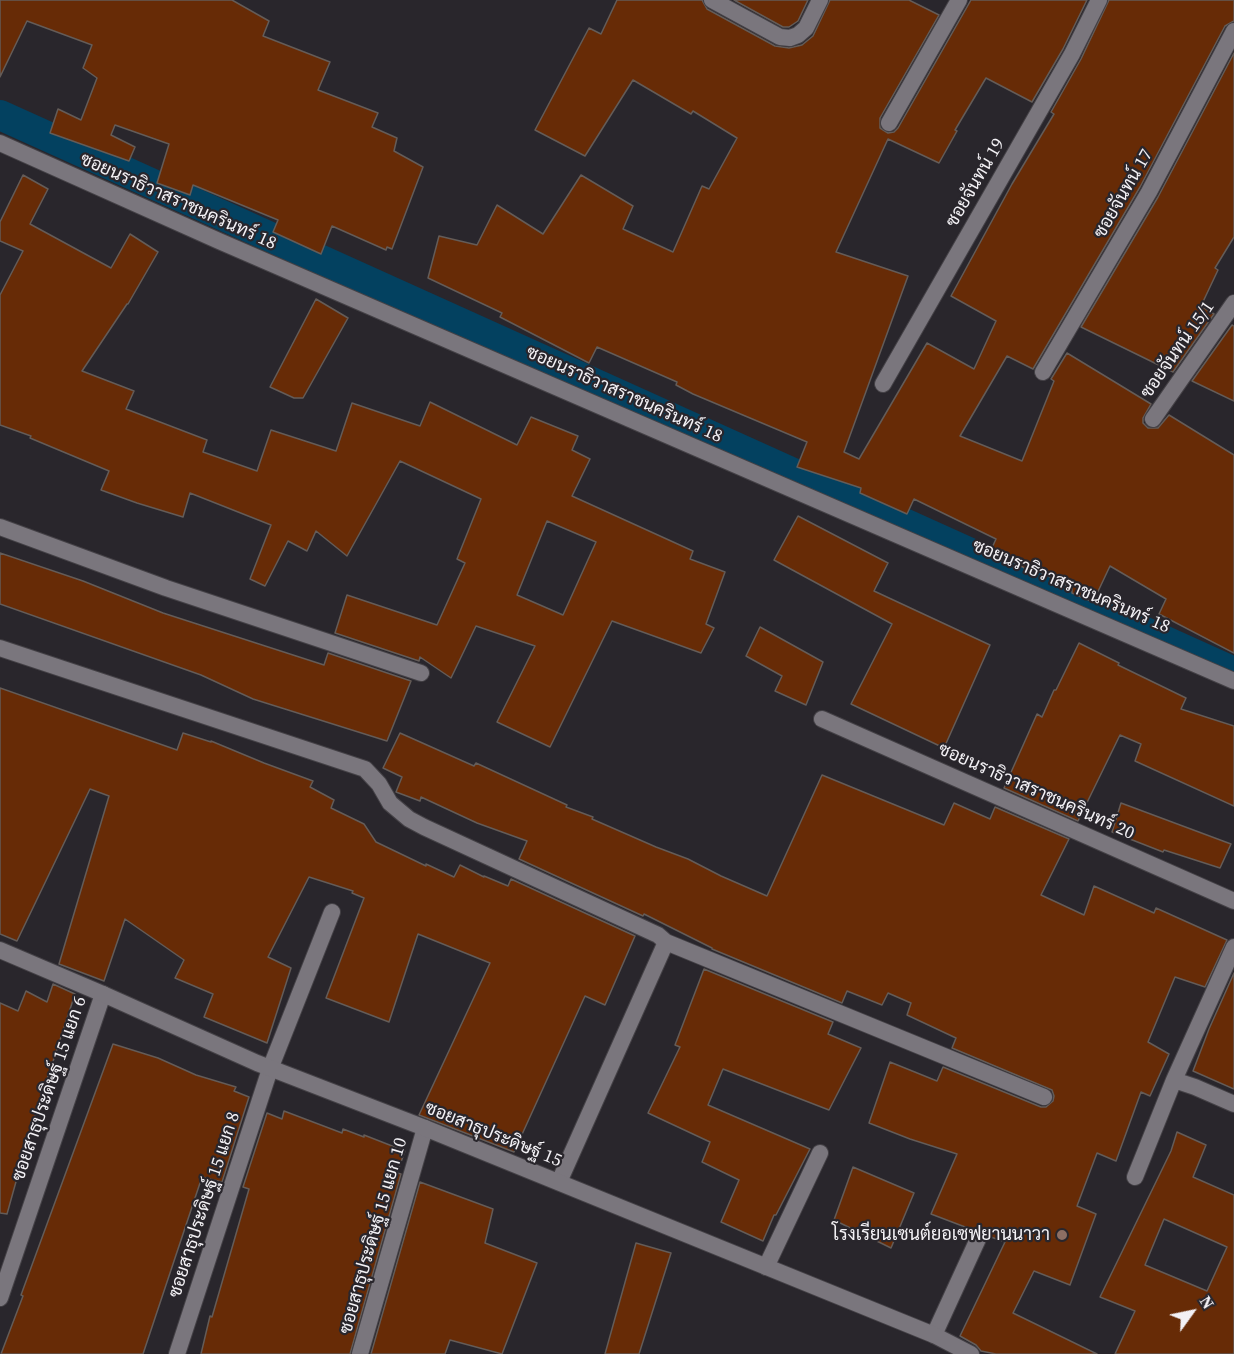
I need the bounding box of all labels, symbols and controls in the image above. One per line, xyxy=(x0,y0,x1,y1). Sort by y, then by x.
street label: ซอยจันทน์ 19 xyxy=(942,135,1010,231)
street label: ซอยจันทน์ 17 xyxy=(1090,146,1158,242)
street label: ซอยนราธิวาสราชนครินทร์ 18 xyxy=(77,149,279,255)
street label: ซอยจันทน์ 15/1 xyxy=(1137,297,1219,403)
street label: ซอยนราธิวาสราชนครินทร์ 18 xyxy=(523,342,725,448)
street label: ซอยนราธิวาสราชนครินทร์ 18 xyxy=(969,536,1173,638)
street label: ซอยนราธิวาสราชนครินทร์ 20 xyxy=(935,739,1137,845)
street label: ซอยสาธุประดิษฐ์ 15 แยก 6 xyxy=(8,994,92,1184)
street label: ซอยสาธุประดิษฐ์ 15 xyxy=(421,1098,565,1172)
street label: ซอยสาธุประดิษฐ์ 15 แยก 8 xyxy=(165,1109,245,1301)
street label: ซอยสาธุประดิษฐ์ 15 แยก 10 xyxy=(336,1135,412,1337)
place label: โรงเรียนเซนต์ยอเซฟยานนาวา xyxy=(832,1224,1050,1246)
marker: โรงเรียนเซนต์ยอเซฟยานนาวา xyxy=(1055,1228,1069,1242)
north arrow xyxy=(1162,1282,1222,1342)
text: N xyxy=(1195,1291,1219,1313)

